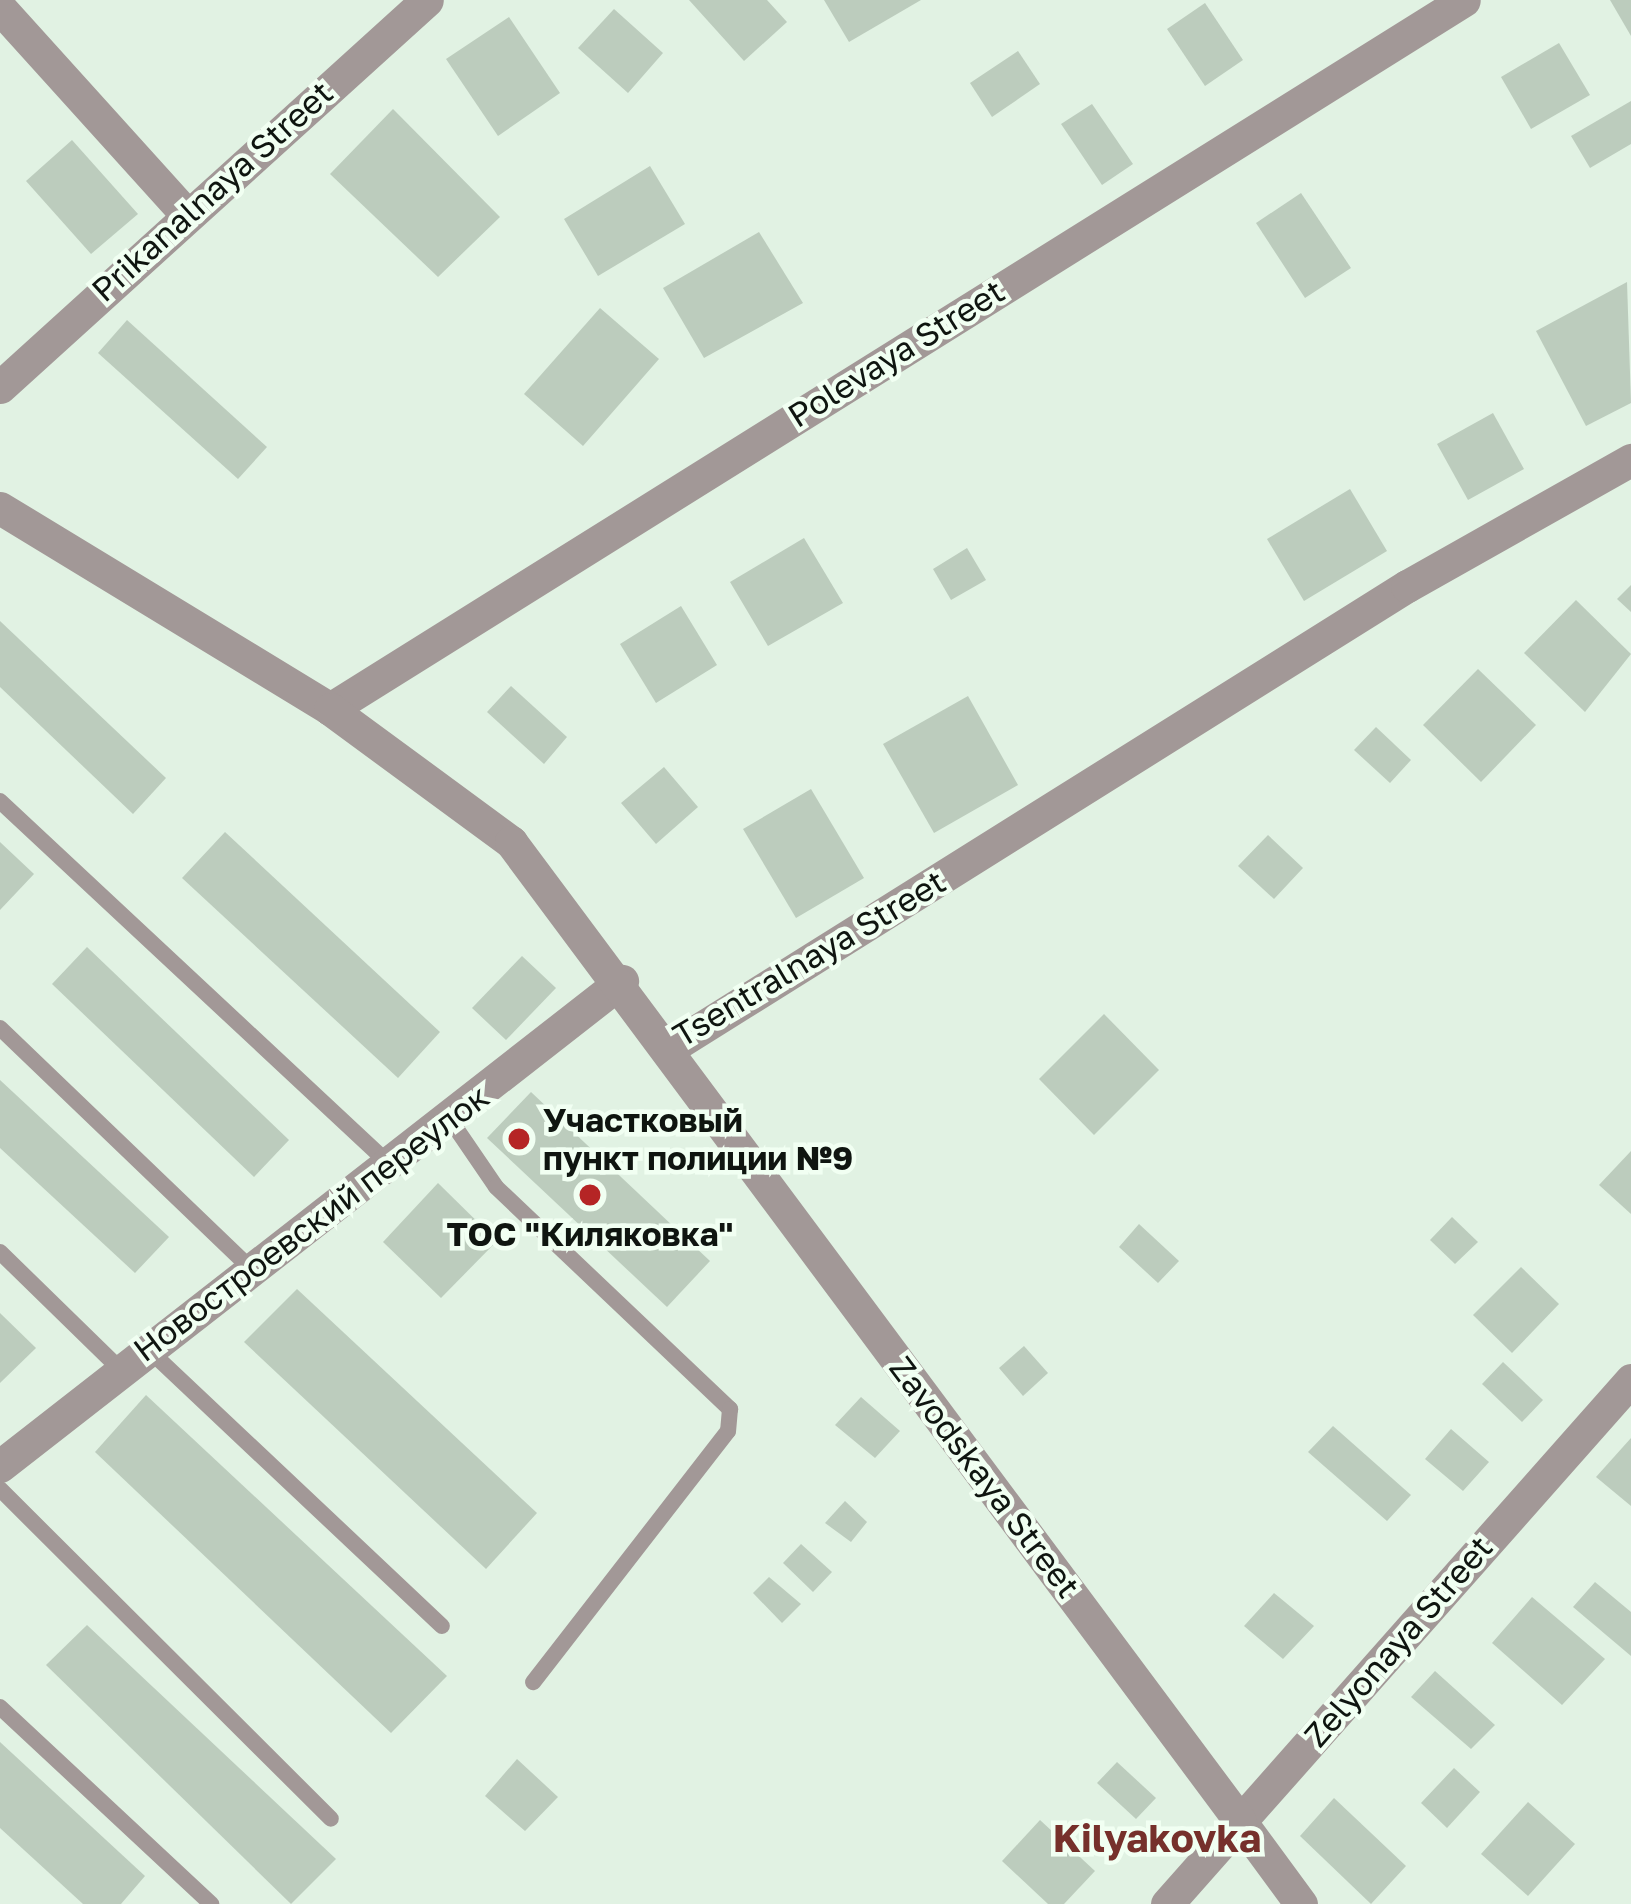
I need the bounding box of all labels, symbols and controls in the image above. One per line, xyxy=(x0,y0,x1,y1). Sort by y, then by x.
street label: Prikanalnaya Street xyxy=(84,73,340,309)
street label: Polevaya Street xyxy=(781,271,1011,435)
street label: Tsentralnaya Street xyxy=(666,861,952,1055)
street label: Новостроевский переулок xyxy=(126,1076,496,1370)
place label: Участковый пункт полиции №9 xyxy=(543,1100,853,1178)
marker: Участковый пункт полиции №9 xyxy=(506,1126,532,1152)
marker: ТОС "Киляковка" xyxy=(577,1182,603,1208)
place label: ТОС "Киляковка" xyxy=(446,1214,734,1254)
street label: Zavodskaya Street xyxy=(881,1349,1089,1605)
street label: Zelyonaya Street xyxy=(1296,1528,1500,1754)
district label: Kilyakovka xyxy=(1053,1815,1261,1861)

